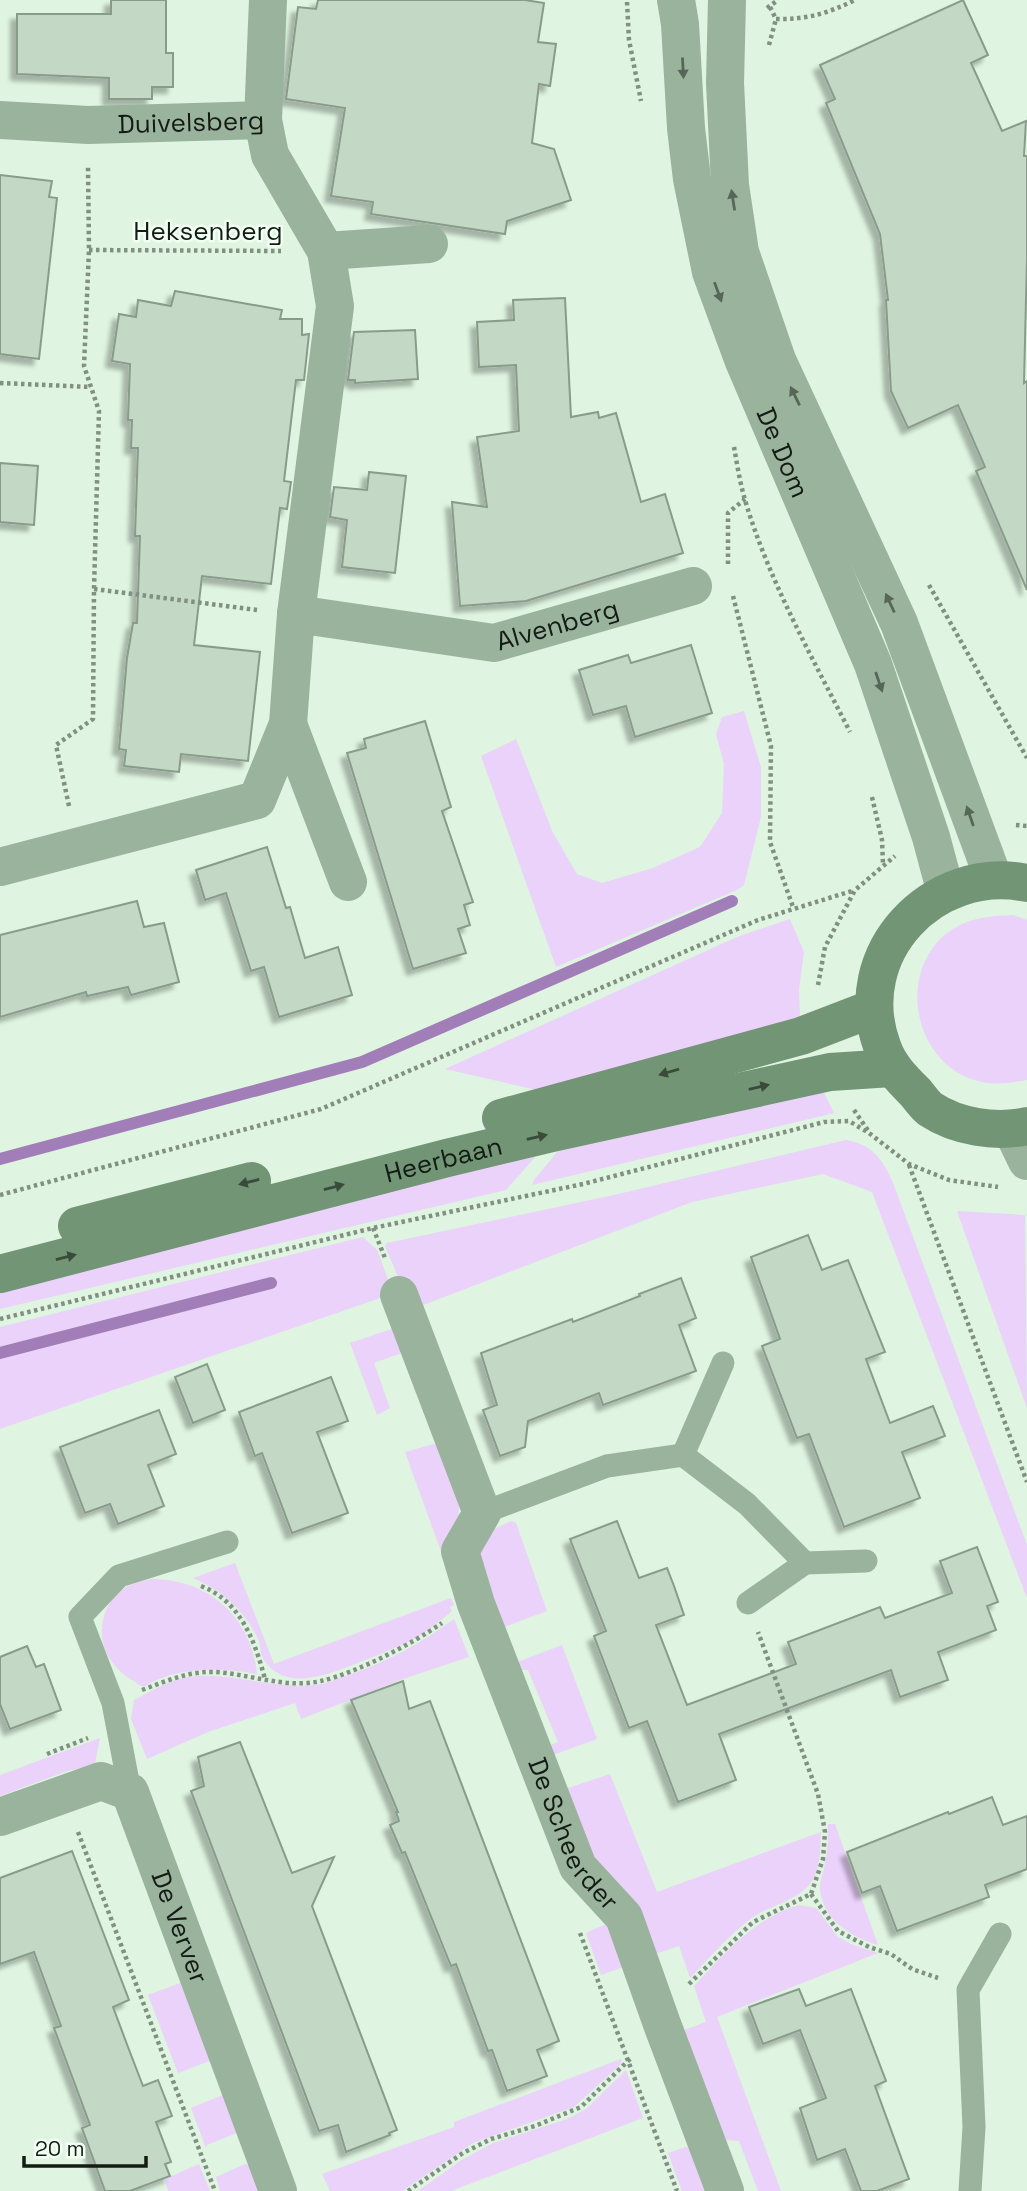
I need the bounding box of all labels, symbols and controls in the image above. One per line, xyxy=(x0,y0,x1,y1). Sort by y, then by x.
one-way arrow xyxy=(677,57,688,79)
street label: Duivelsberg xyxy=(117,103,265,141)
one-way arrow xyxy=(727,189,738,211)
street label: Heksenberg xyxy=(133,214,283,248)
one-way arrow xyxy=(713,281,724,302)
one-way arrow xyxy=(789,386,801,406)
street label: De Dom xyxy=(749,402,817,503)
street label: Alvenberg xyxy=(492,591,622,659)
one-way arrow xyxy=(884,593,896,613)
one-way arrow xyxy=(874,671,885,692)
one-way arrow xyxy=(964,806,975,827)
one-way arrow xyxy=(658,1067,680,1078)
one-way arrow xyxy=(748,1081,770,1092)
street label: Heerbaan xyxy=(381,1128,506,1191)
one-way arrow xyxy=(526,1131,548,1142)
one-way arrow xyxy=(238,1177,260,1188)
one-way arrow xyxy=(324,1182,345,1192)
one-way arrow xyxy=(55,1251,77,1262)
street label: De Scheerder xyxy=(520,1753,626,1917)
street label: De Verver xyxy=(144,1866,216,1988)
scale bar xyxy=(24,2124,147,2168)
text: 20 m xyxy=(35,2135,85,2162)

